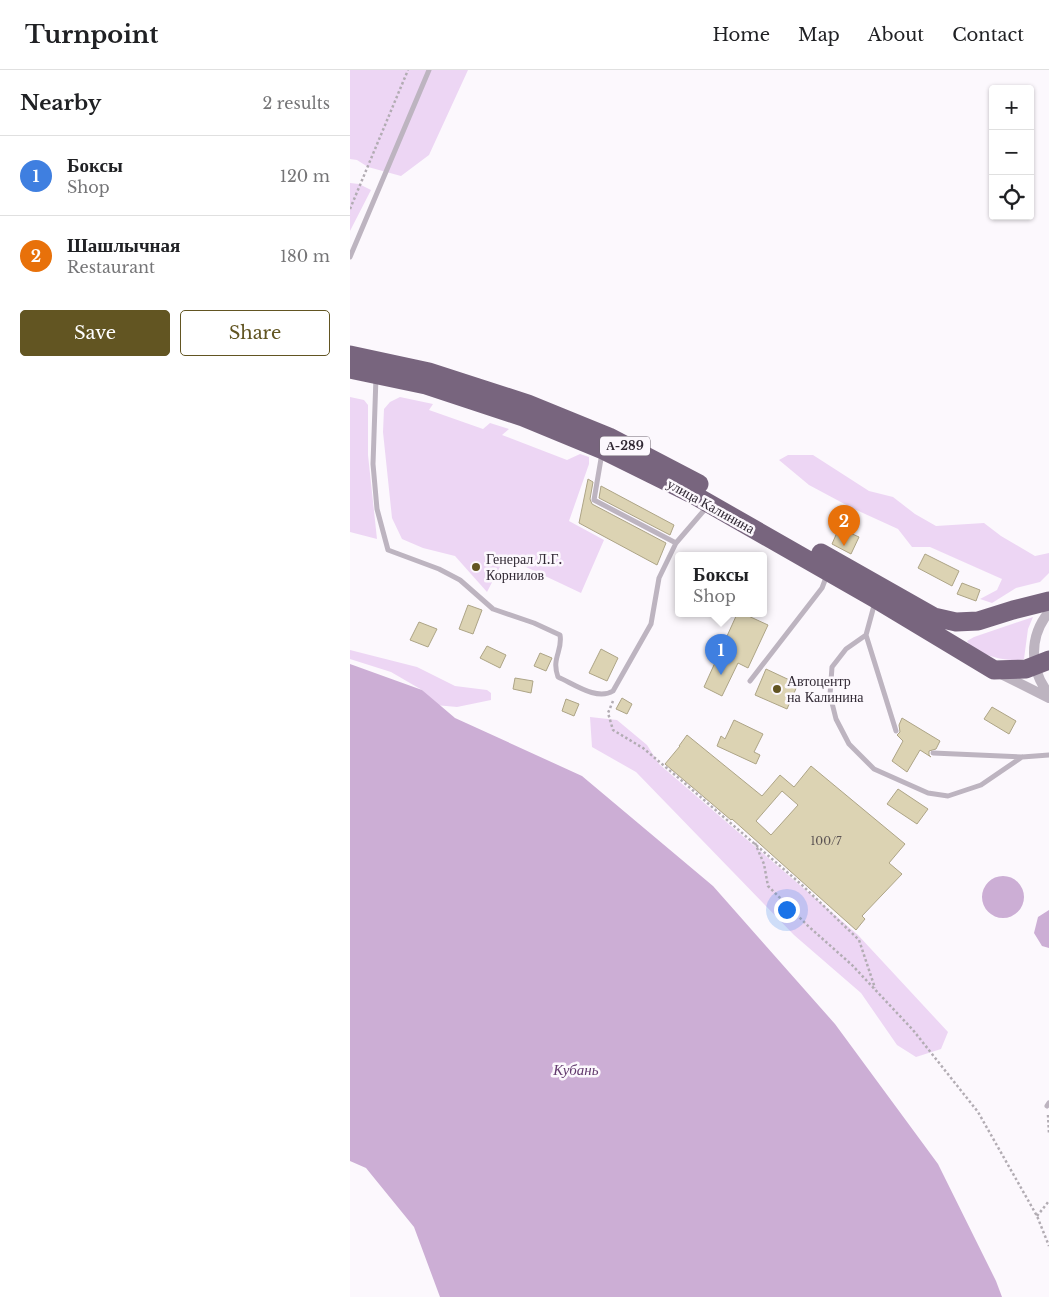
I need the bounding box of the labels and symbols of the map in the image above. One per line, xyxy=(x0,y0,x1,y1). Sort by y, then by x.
road number: А-289 xyxy=(600,436,650,456)
street label: улица Калинина xyxy=(664,475,759,538)
pin: 2 xyxy=(828,505,860,546)
place label: Генерал Л.Г. Корнилов xyxy=(486,550,562,584)
marker: Генерал Л.Г. Корнилов xyxy=(470,561,482,573)
pin: 1 xyxy=(705,634,737,675)
place label: Автоцентр на Калинина xyxy=(787,672,864,706)
marker: Автоцентр на Калинина xyxy=(771,683,783,695)
house number: 100/7 xyxy=(810,834,842,848)
your location xyxy=(774,897,800,923)
water label: Кубань xyxy=(552,1060,599,1079)

